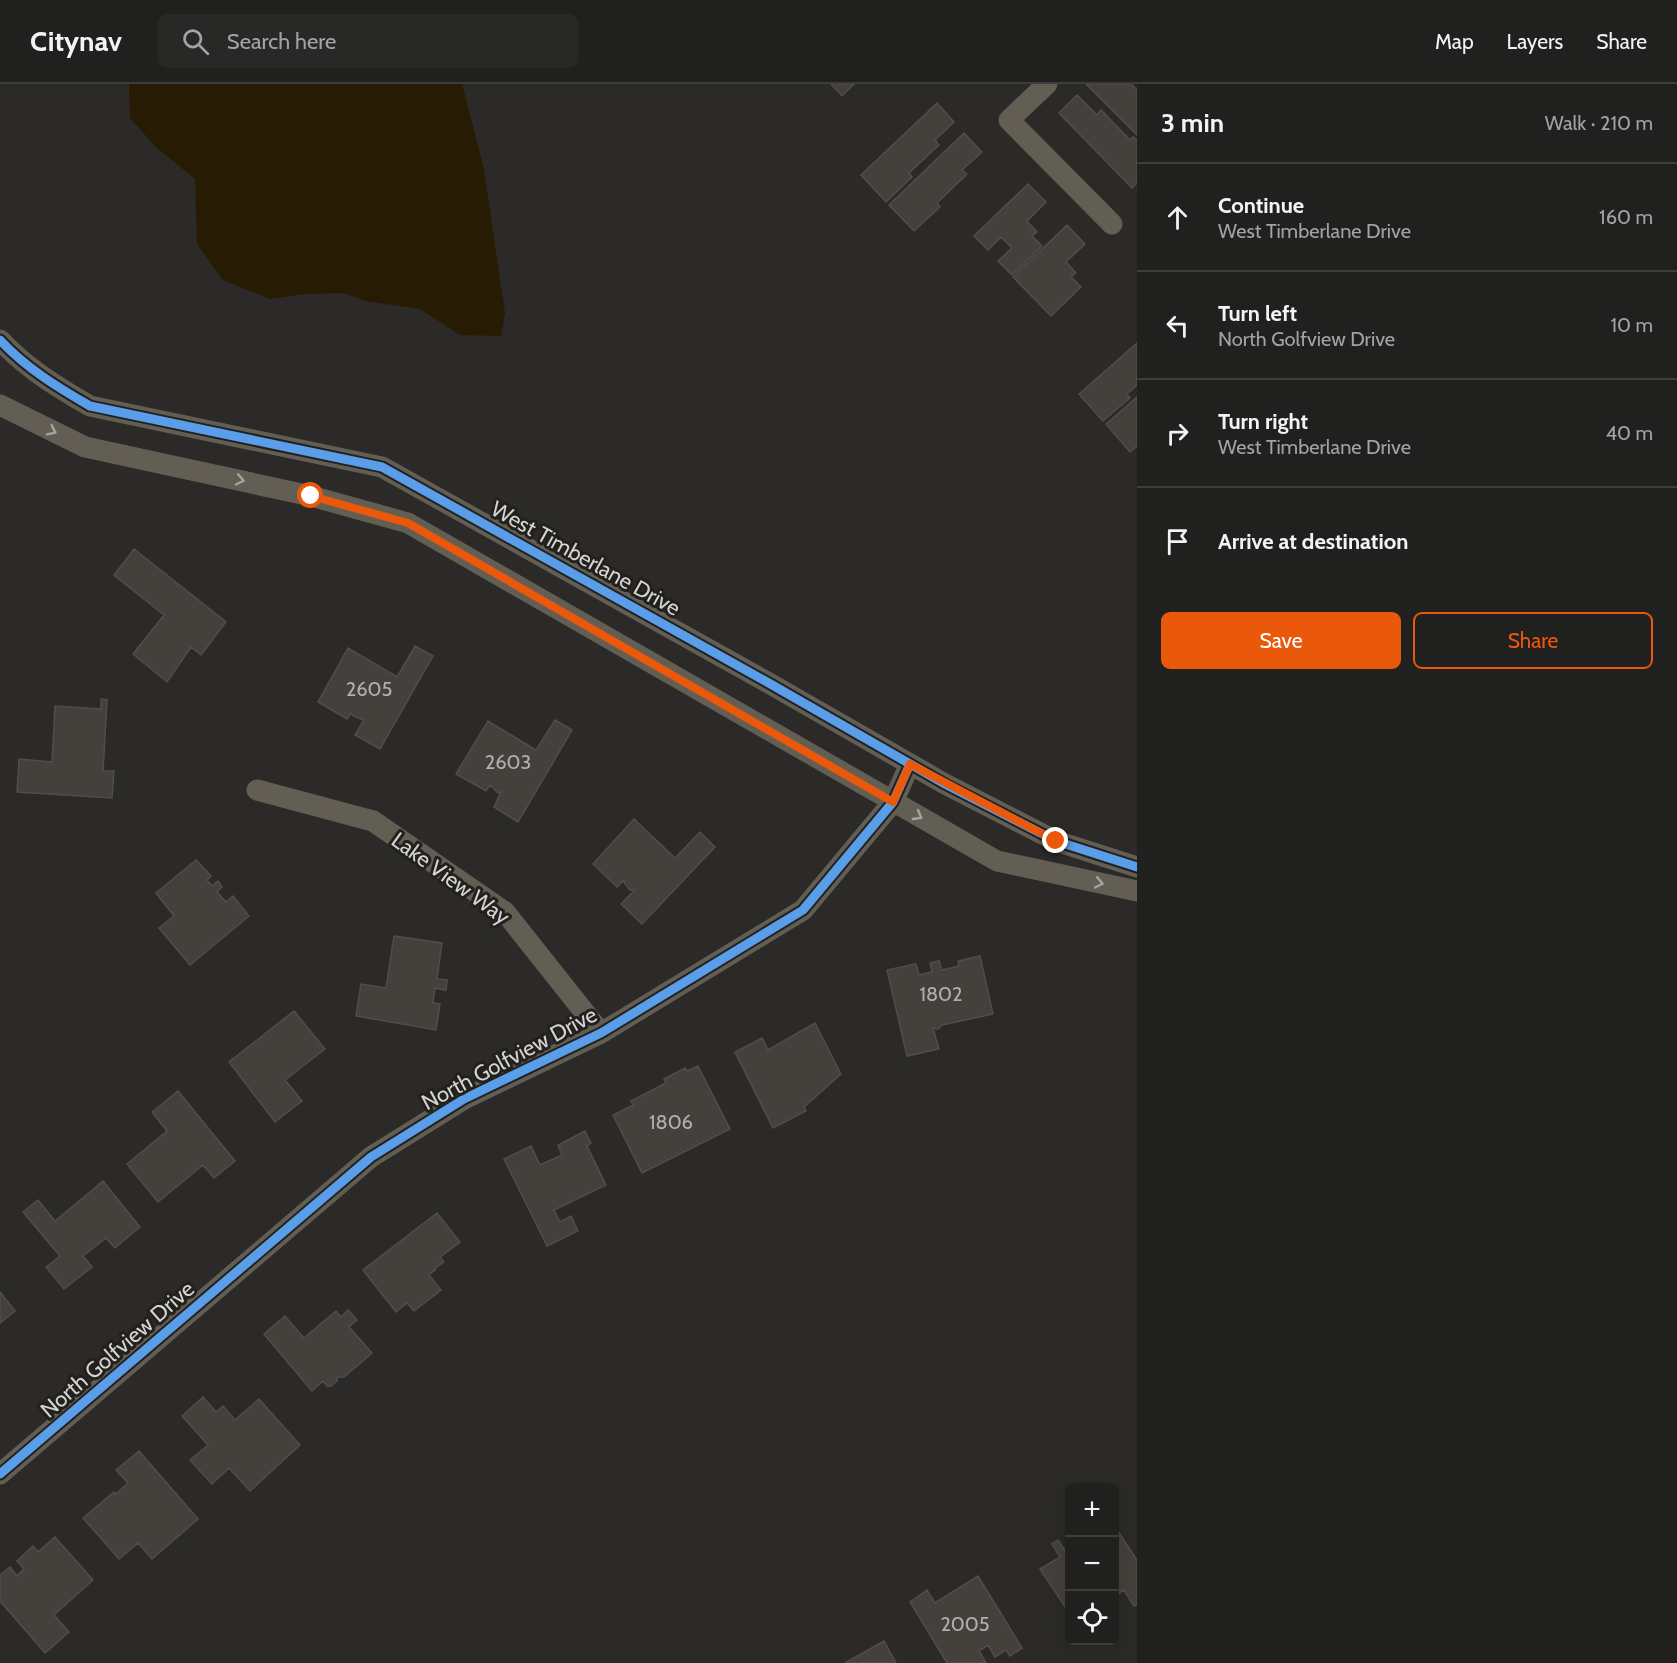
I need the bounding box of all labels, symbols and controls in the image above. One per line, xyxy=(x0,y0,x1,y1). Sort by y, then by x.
search box xyxy=(158,14,578,68)
text: Citynav xyxy=(30,24,122,58)
icon: search xyxy=(179,25,212,58)
text: Search here xyxy=(227,28,336,55)
text: Map xyxy=(1435,29,1474,54)
text: Layers xyxy=(1507,29,1563,54)
text: Share xyxy=(1596,29,1647,54)
text: 3 min xyxy=(1161,107,1224,139)
text: Walk · 210 m xyxy=(1545,111,1653,135)
text: Continue xyxy=(1218,192,1304,219)
icon: ahead xyxy=(1161,201,1194,234)
text: 160 m xyxy=(1599,205,1653,229)
text: West Timberlane Drive xyxy=(1218,219,1411,243)
text: Turn left xyxy=(1218,300,1297,327)
icon: left xyxy=(1161,309,1194,342)
text: 10 m xyxy=(1610,313,1653,337)
text: North Golfview Drive xyxy=(1218,327,1395,351)
text: Turn right xyxy=(1218,408,1308,435)
icon: right xyxy=(1161,417,1194,450)
text: 40 m xyxy=(1605,421,1653,445)
one-way arrow xyxy=(46,423,57,435)
text: West Timberlane Drive xyxy=(1218,435,1411,459)
one-way arrow xyxy=(235,473,245,486)
route start xyxy=(297,482,323,508)
street label: West Timberlane Drive xyxy=(486,495,685,622)
icon: arrive xyxy=(1161,525,1194,558)
text: Arrive at destination xyxy=(1218,528,1408,555)
button: Save xyxy=(1161,612,1401,669)
button: Share xyxy=(1413,612,1653,669)
house number: 2605 xyxy=(346,677,392,701)
house number: 2603 xyxy=(485,750,531,774)
one-way arrow xyxy=(912,809,923,820)
street label: Lake View Way xyxy=(386,826,515,930)
route end xyxy=(1042,827,1068,853)
one-way arrow xyxy=(1094,876,1104,889)
house number: 1802 xyxy=(919,982,963,1006)
street label: North Golfview Drive xyxy=(417,1001,602,1116)
house number: 1806 xyxy=(649,1110,693,1134)
street label: North Golfview Drive xyxy=(35,1275,200,1423)
map controls xyxy=(1065,1483,1119,1645)
button: + xyxy=(1065,1483,1119,1537)
button: − xyxy=(1065,1537,1119,1591)
button: locate xyxy=(1065,1591,1119,1645)
house number: 2005 xyxy=(940,1612,990,1636)

